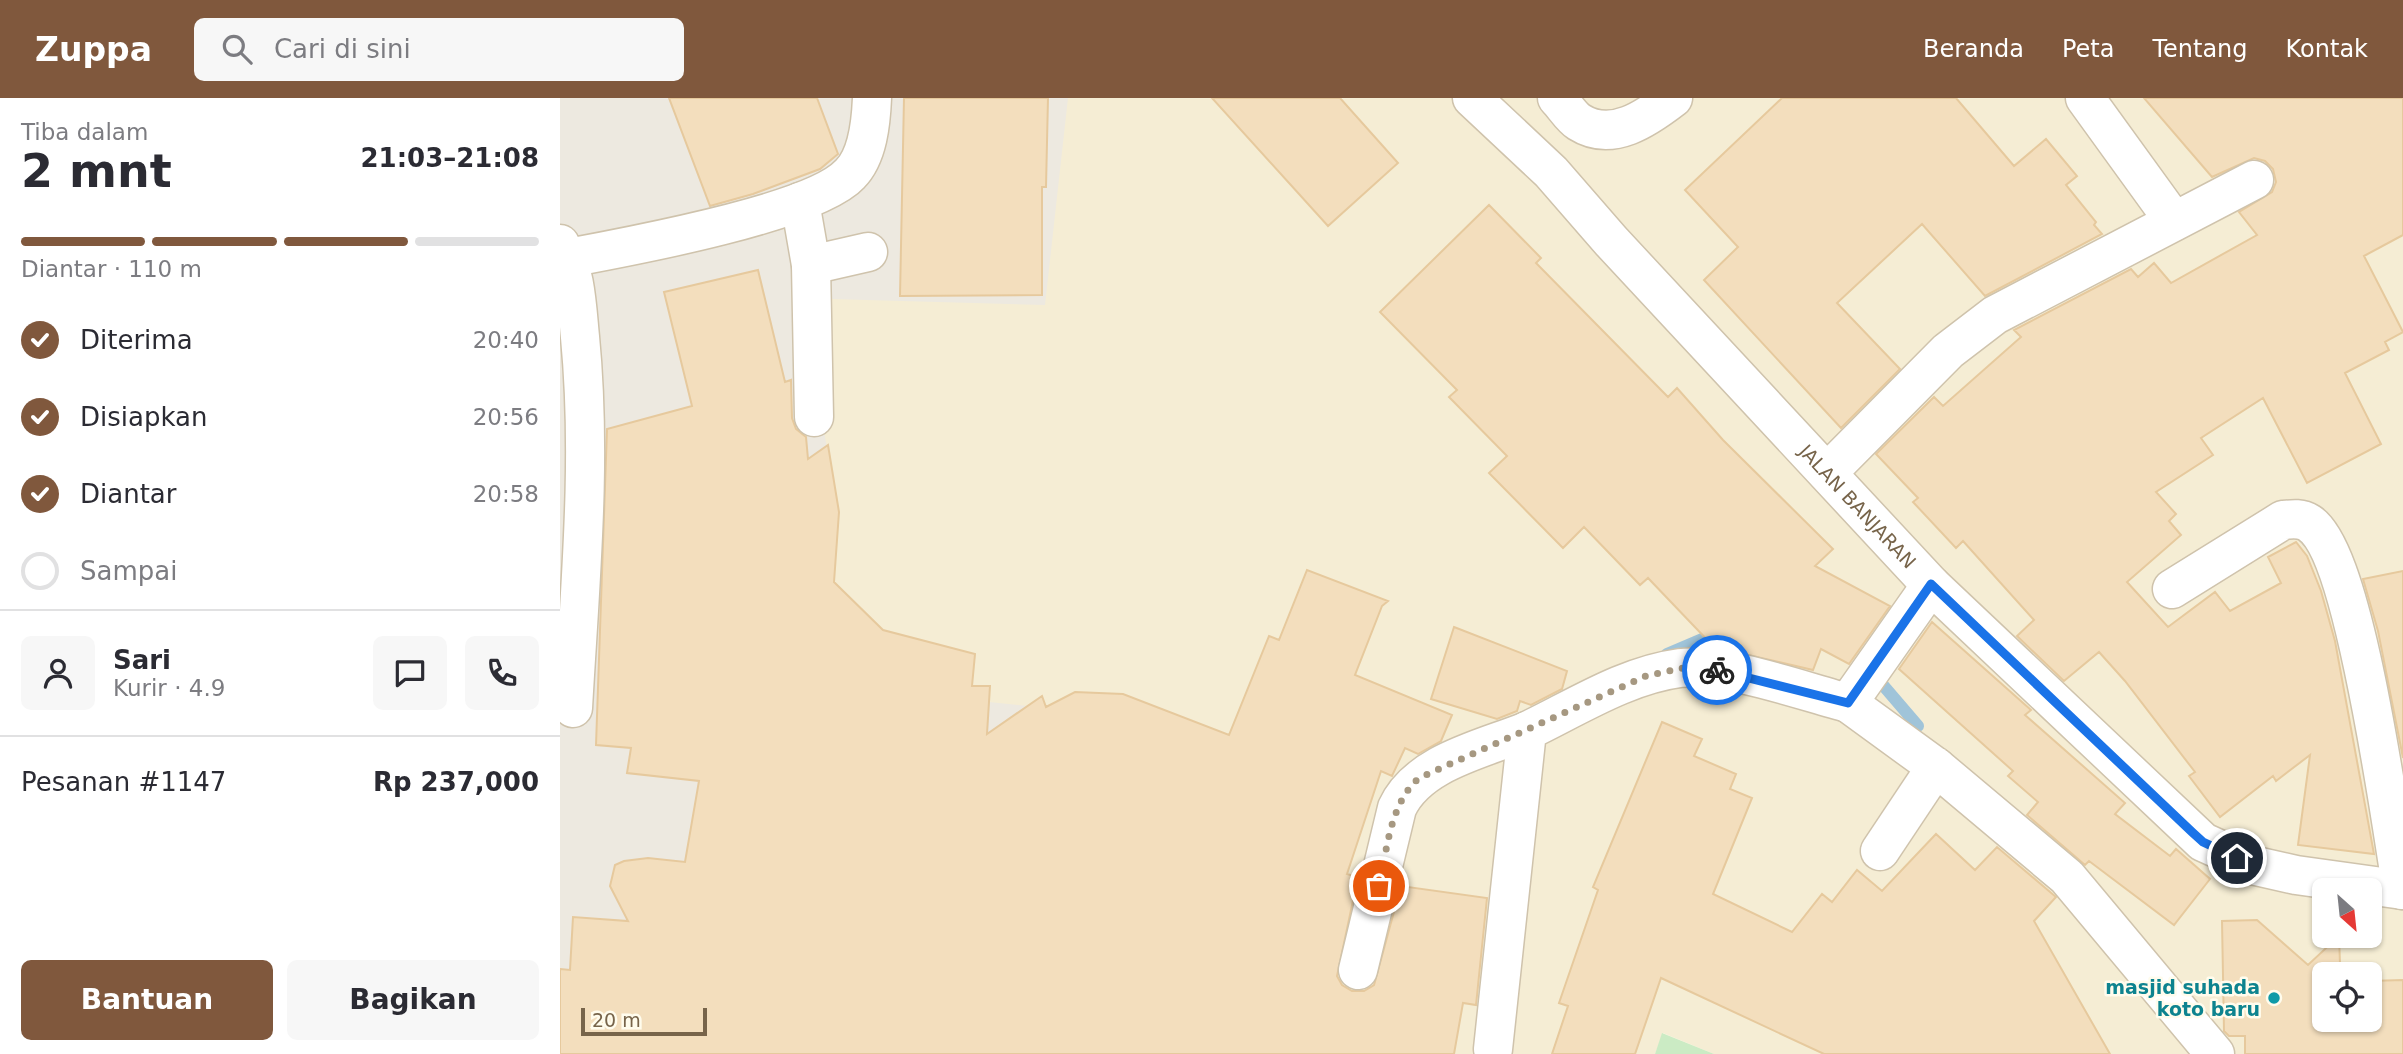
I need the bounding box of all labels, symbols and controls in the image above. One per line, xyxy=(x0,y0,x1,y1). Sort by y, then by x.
search box xyxy=(194,18,684,81)
text: Zuppa xyxy=(35,30,152,69)
icon: search xyxy=(218,30,256,68)
text: Cari di sini xyxy=(274,34,411,64)
text: Beranda xyxy=(1923,35,2024,63)
text: Peta xyxy=(2062,35,2114,63)
text: Tentang xyxy=(2152,35,2248,63)
text: Kontak xyxy=(2286,35,2368,63)
text: Tiba dalam xyxy=(21,119,148,145)
text: 21:03–21:08 xyxy=(360,143,539,173)
text: 2 mnt xyxy=(21,144,172,198)
text: Diantar · 110 m xyxy=(21,256,202,282)
icon: check xyxy=(21,321,59,359)
text: Diterima xyxy=(80,325,193,355)
text: 20:40 xyxy=(473,327,539,353)
icon: check xyxy=(21,398,59,436)
text: Disiapkan xyxy=(80,402,207,432)
text: 20:56 xyxy=(473,404,539,430)
street label: JALAN BANJARAN xyxy=(1794,439,1921,573)
icon: check xyxy=(21,475,59,513)
text: Diantar xyxy=(80,479,176,509)
text: 20:58 xyxy=(473,481,539,507)
text: Sampai xyxy=(80,556,177,586)
courier xyxy=(1682,635,1752,705)
button: person xyxy=(21,636,95,710)
button: chat xyxy=(373,636,447,710)
button: phone xyxy=(465,636,539,710)
text: Sari xyxy=(113,645,171,675)
icon: bike xyxy=(1698,651,1736,689)
text: Kurir · 4.9 xyxy=(113,675,225,701)
text: Pesanan #1147 xyxy=(21,767,226,797)
text: Rp 237,000 xyxy=(373,767,539,797)
pin xyxy=(2207,828,2267,888)
icon: home xyxy=(2218,839,2256,877)
pin xyxy=(1349,856,1409,916)
icon: bag xyxy=(1360,867,1398,905)
north arrow xyxy=(2312,878,2382,948)
map controls xyxy=(2312,878,2382,1032)
button: Bantuan xyxy=(21,960,273,1040)
button: Bagikan xyxy=(287,960,539,1040)
button: locate xyxy=(2312,962,2382,1032)
place label: masjid suhada koto baru xyxy=(2105,976,2260,1020)
marker: masjid suhada koto baru xyxy=(2266,990,2282,1006)
scale bar xyxy=(581,1005,707,1037)
text: 20 m xyxy=(592,1009,641,1031)

